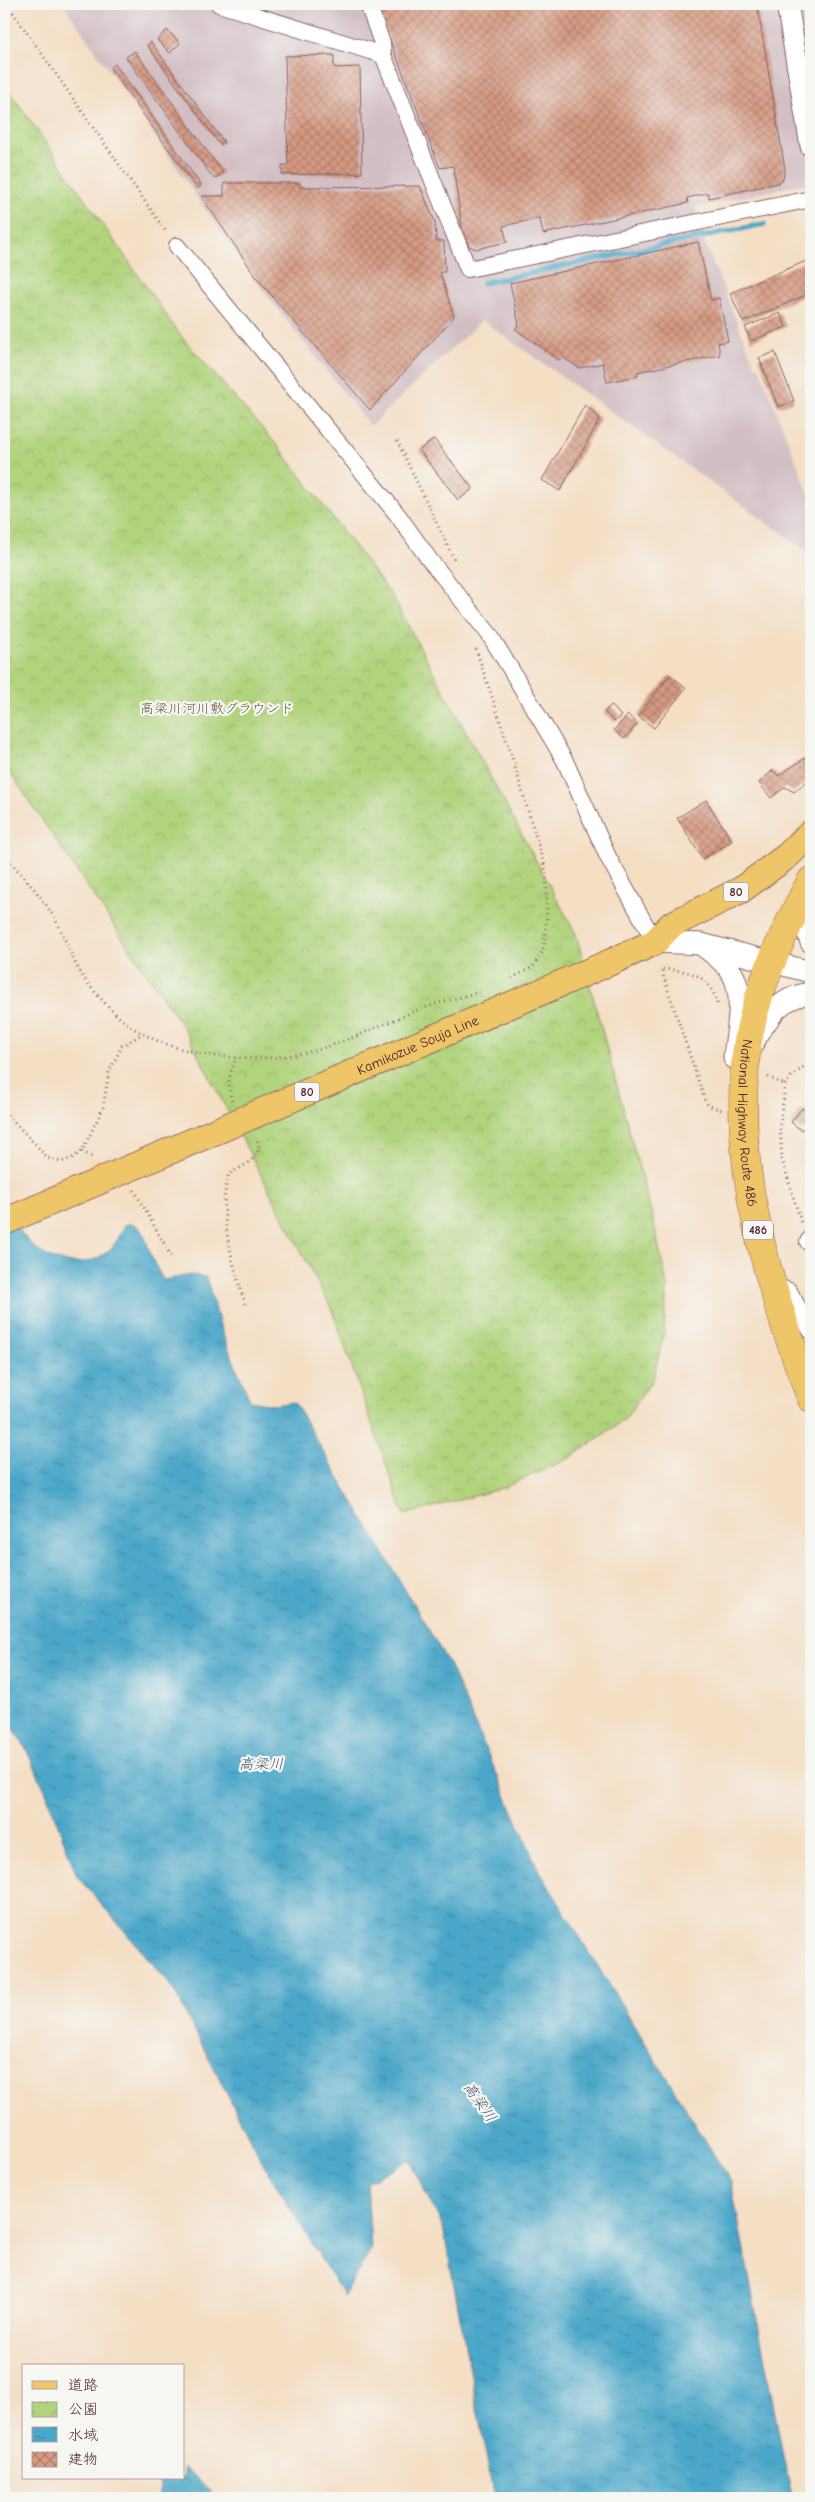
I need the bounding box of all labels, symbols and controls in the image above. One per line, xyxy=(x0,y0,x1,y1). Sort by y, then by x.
park label: 高梁川河川敷グラウンド xyxy=(140,700,294,717)
road number: 80 xyxy=(724,882,748,902)
street label: Kamikozue Souja Line xyxy=(354,1011,481,1078)
street label: National Highway Route 486 xyxy=(735,1038,761,1208)
road number: 80 xyxy=(294,1082,320,1102)
road number: 486 xyxy=(743,1220,773,1240)
water label: 高梁川 xyxy=(238,1755,284,1773)
water label: 高梁川 xyxy=(460,2078,500,2126)
legend xyxy=(22,2364,185,2480)
text: 道路 xyxy=(68,2376,98,2394)
text: 公園 xyxy=(68,2400,98,2418)
text: 水域 xyxy=(68,2426,98,2444)
text: 建物 xyxy=(68,2450,98,2468)

